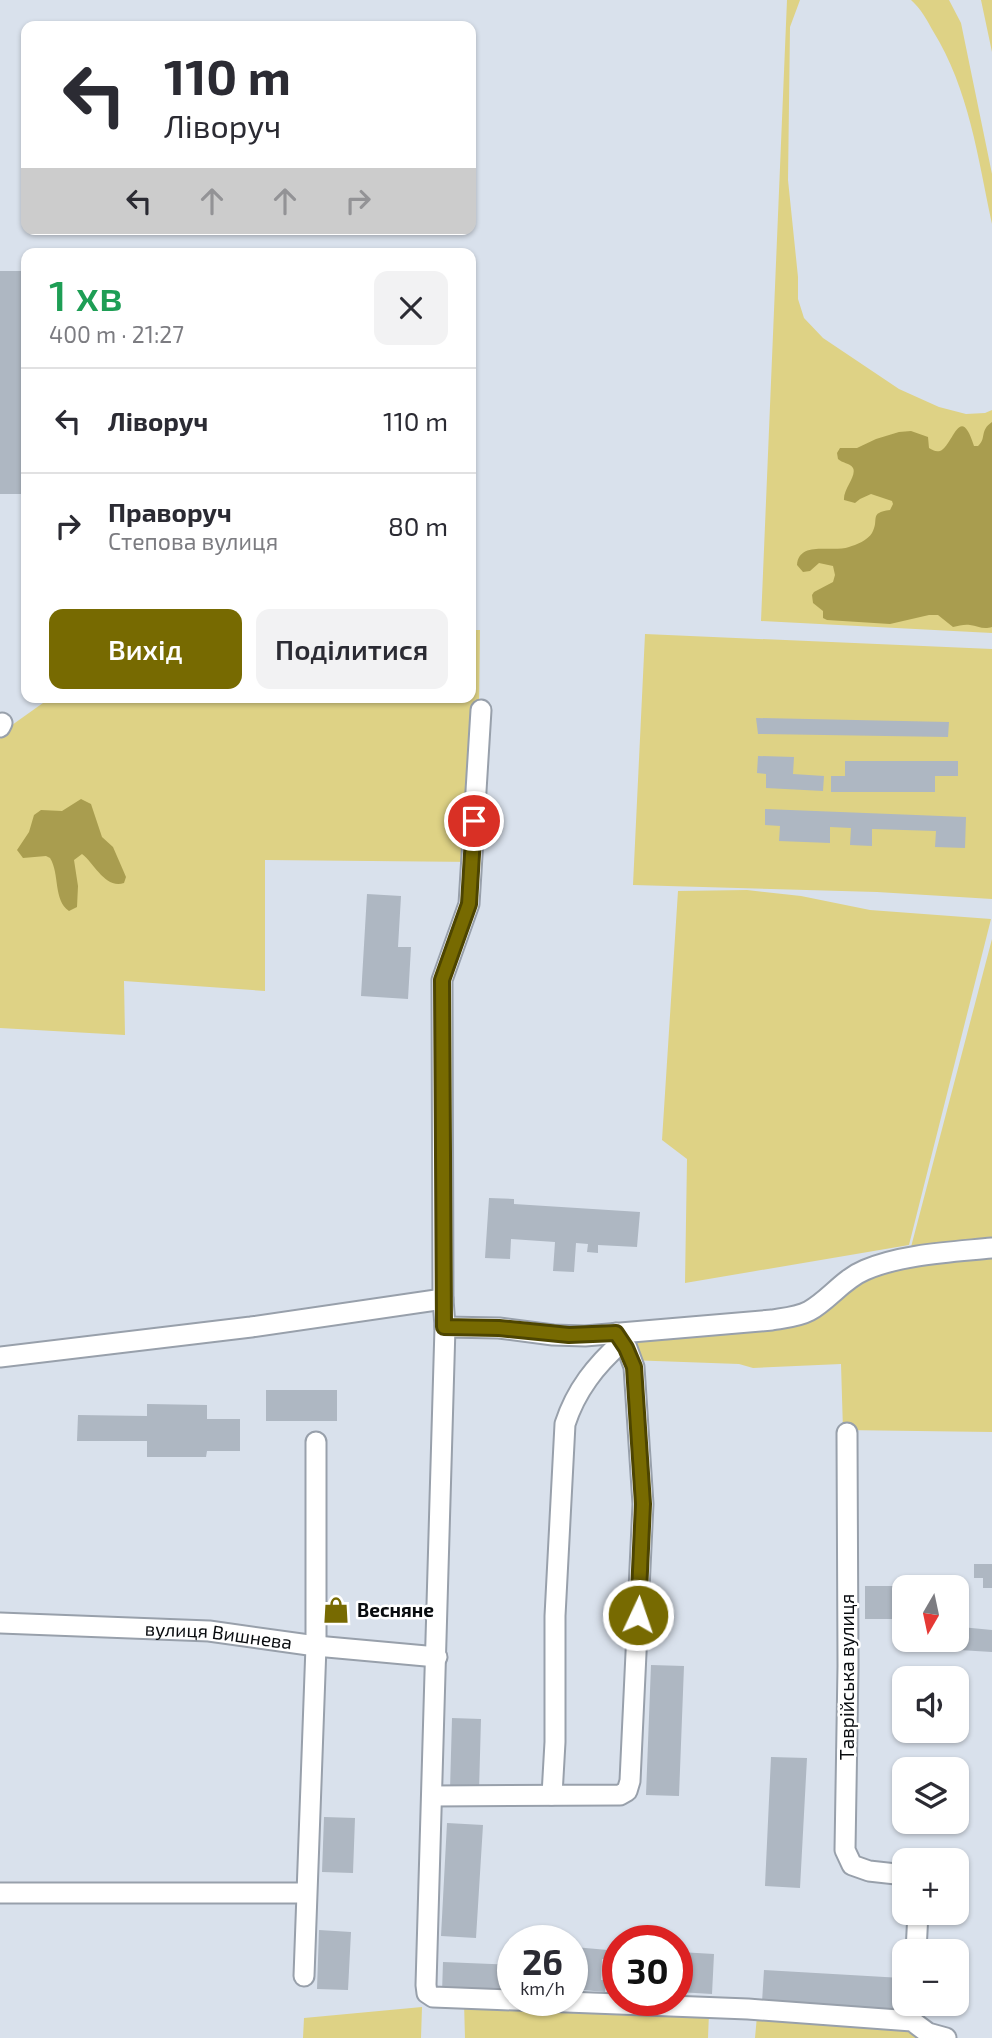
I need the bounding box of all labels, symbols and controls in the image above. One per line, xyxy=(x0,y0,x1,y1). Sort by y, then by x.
text: 110 m xyxy=(164,46,291,105)
icon: left xyxy=(49,49,140,140)
text: Ліворуч xyxy=(164,106,281,144)
icon: left xyxy=(120,182,158,220)
icon: ahead xyxy=(193,182,231,220)
icon: ahead xyxy=(266,182,304,220)
icon: right xyxy=(339,182,377,220)
text: 1 хв xyxy=(49,269,123,319)
button: close xyxy=(374,271,448,345)
text: 400 m · 21:27 xyxy=(49,320,184,348)
icon: left xyxy=(49,402,87,440)
text: Ліворуч xyxy=(108,405,208,436)
text: 110 m xyxy=(383,405,448,436)
text: Праворуч xyxy=(108,496,232,527)
icon: right xyxy=(49,507,87,545)
text: 80 m xyxy=(388,510,448,541)
text: Степова вулиця xyxy=(108,527,278,555)
button: Вихід xyxy=(49,609,242,689)
button: Поділитися xyxy=(256,609,448,689)
pin xyxy=(444,791,504,851)
icon: arrive xyxy=(455,802,493,840)
north arrow xyxy=(892,1575,970,1652)
map controls xyxy=(892,1575,969,2016)
position arrow xyxy=(601,1578,675,1652)
street label: Таврійська вулиця xyxy=(835,1594,859,1760)
shop icon: Весняне xyxy=(321,1595,351,1625)
place label: Весняне xyxy=(357,1598,434,1621)
street label: вулиця Вишнева xyxy=(144,1617,294,1654)
button: sound xyxy=(892,1666,969,1743)
button: layers xyxy=(892,1757,969,1834)
button: + xyxy=(892,1848,969,1925)
speed limit sign: 30 xyxy=(602,1925,693,2016)
button: − xyxy=(892,1939,969,2016)
text: 26 xyxy=(522,1940,563,1982)
text: km/h xyxy=(520,1977,565,1999)

